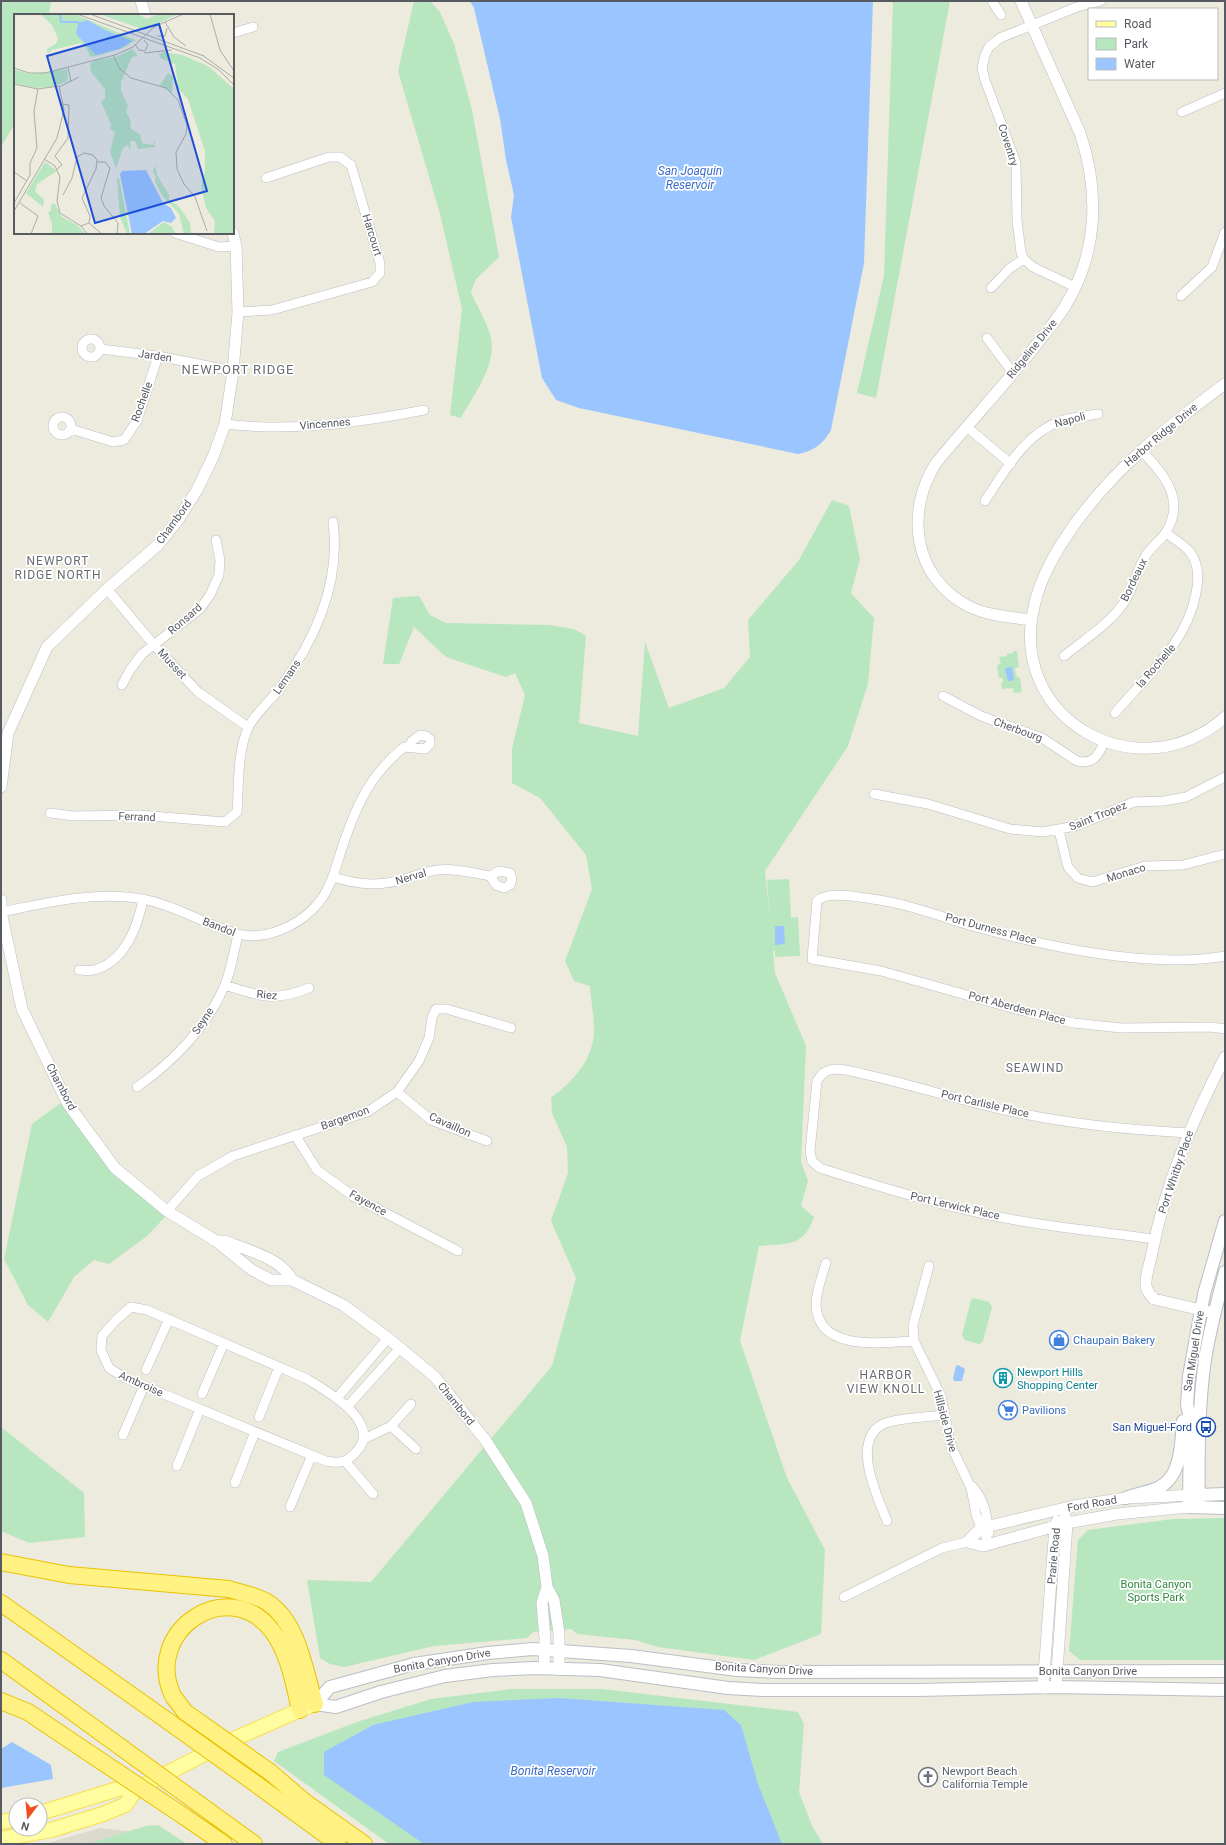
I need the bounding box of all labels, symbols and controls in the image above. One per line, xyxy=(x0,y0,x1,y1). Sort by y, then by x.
legend xyxy=(1088,8,1218,80)
inset map xyxy=(14,14,234,234)
text: Road xyxy=(1124,17,1152,31)
text: Park xyxy=(1124,37,1149,51)
text: Water xyxy=(1124,57,1155,71)
street label: Coventry xyxy=(995,122,1021,168)
water label: San Joaquin Reservoir xyxy=(658,164,722,192)
street label: Harcourt xyxy=(359,212,385,258)
street label: Ridgeline Drive xyxy=(1004,317,1060,381)
street label: Jarden xyxy=(137,347,173,365)
district label: NEWPORT RIDGE xyxy=(182,362,294,377)
street label: Rochelle xyxy=(129,380,155,424)
street label: Harbor Ridge Drive xyxy=(1122,400,1200,469)
street label: Napoli xyxy=(1053,410,1087,430)
street label: Vincennes xyxy=(299,415,351,433)
street label: Chambord xyxy=(154,497,194,547)
district label: NEWPORT RIDGE NORTH xyxy=(15,554,101,582)
street label: Bordeaux xyxy=(1118,556,1150,604)
street label: Ronsard xyxy=(165,601,205,637)
street label: la Rochelle xyxy=(1134,642,1178,690)
street label: Musset xyxy=(155,646,189,682)
street label: Lemans xyxy=(270,657,304,697)
street label: Cherbourg xyxy=(992,715,1044,745)
street label: Saint Tropez xyxy=(1067,798,1129,833)
street label: Ferrand xyxy=(118,810,156,824)
street label: Monaco xyxy=(1105,861,1147,885)
street label: Nerval xyxy=(394,866,428,888)
street label: Port Durness Place xyxy=(944,911,1038,947)
street label: Bandol xyxy=(201,915,237,939)
street label: Riez xyxy=(256,988,278,1002)
street label: Port Aberdeen Place xyxy=(967,989,1067,1027)
street label: Seyne xyxy=(189,1005,217,1037)
street label: Chambord xyxy=(43,1061,79,1113)
district label: SEAWIND xyxy=(1006,1061,1064,1075)
street label: Port Carlisle Place xyxy=(940,1088,1030,1120)
street label: Bargemon xyxy=(319,1103,371,1133)
street label: Cavaillon xyxy=(427,1110,473,1140)
street label: Port Whitby Place xyxy=(1156,1129,1196,1215)
street label: Fayence xyxy=(347,1188,389,1219)
street label: Port Lerwick Place xyxy=(909,1189,1001,1223)
street label: San Miguel Drive xyxy=(1181,1309,1207,1392)
shop icon: Chaupain Bakery xyxy=(1048,1329,1070,1351)
place label: Chaupain Bakery xyxy=(1073,1334,1156,1347)
place label: Newport Hills Shopping Center xyxy=(1017,1366,1098,1392)
building icon: Newport Hills Shopping Center xyxy=(992,1367,1014,1389)
street label: Ambroise xyxy=(117,1368,165,1400)
district label: HARBOR VIEW KNOLL xyxy=(847,1368,925,1396)
street label: Chambord xyxy=(435,1380,477,1428)
street label: Hillside Drive xyxy=(930,1389,960,1454)
supermarket icon: Pavilions xyxy=(997,1399,1019,1421)
place label: Pavilions xyxy=(1022,1404,1066,1417)
bus stop icon: San Miguel-Ford xyxy=(1195,1416,1217,1438)
place label: San Miguel-Ford xyxy=(1113,1421,1192,1434)
street label: Ford Road xyxy=(1066,1493,1118,1515)
street label: Prarie Road xyxy=(1045,1527,1063,1585)
park label: Bonita Canyon Sports Park xyxy=(1121,1578,1191,1604)
street label: Bonita Canyon Drive xyxy=(392,1646,492,1676)
street label: Bonita Canyon Drive xyxy=(715,1660,814,1678)
street label: Bonita Canyon Drive xyxy=(1039,1665,1137,1678)
water label: Bonita Reservoir xyxy=(511,1764,596,1778)
place label: Newport Beach California Temple xyxy=(942,1765,1028,1791)
church icon: Newport Beach California Temple xyxy=(917,1766,939,1788)
north arrow xyxy=(8,1797,48,1837)
text: N xyxy=(20,1819,31,1833)

